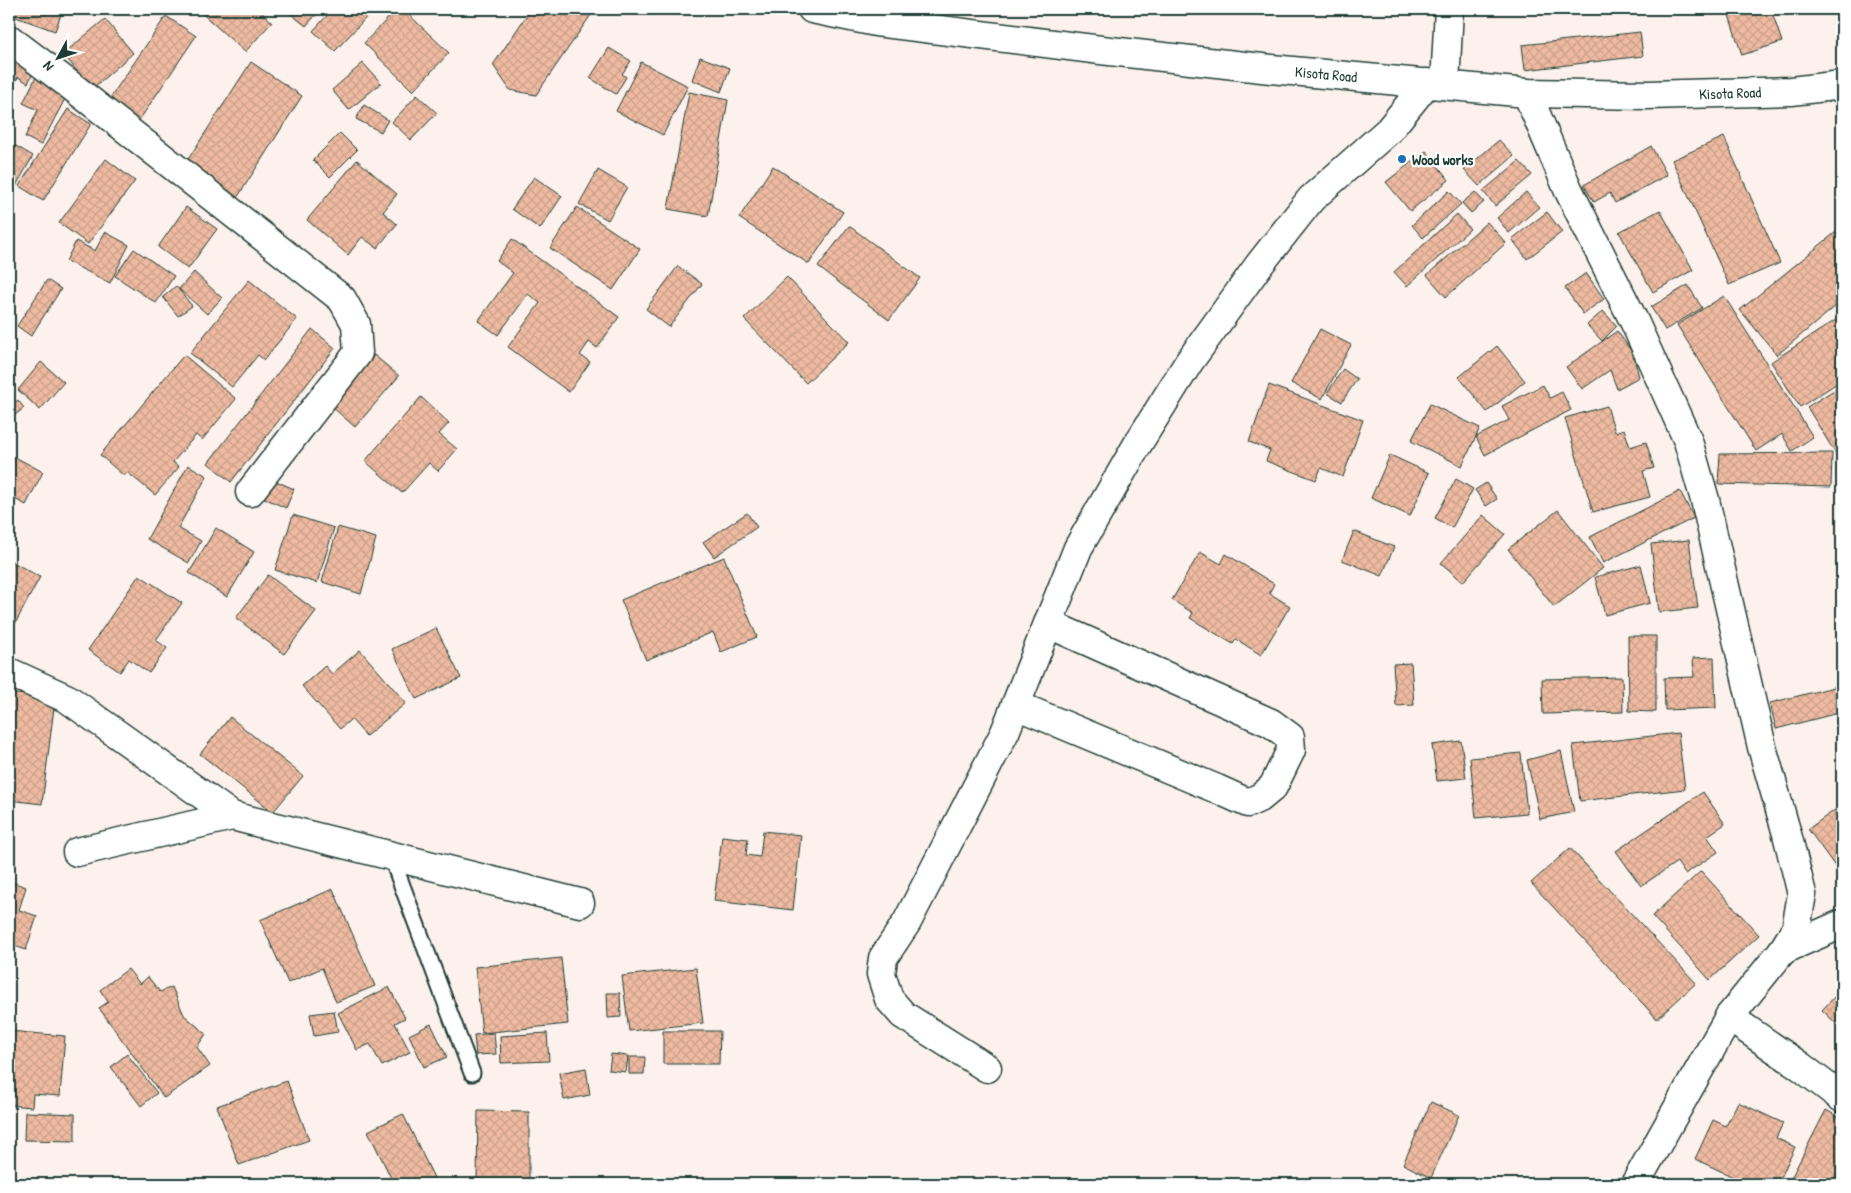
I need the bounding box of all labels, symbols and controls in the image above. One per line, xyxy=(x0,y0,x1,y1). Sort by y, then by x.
north arrow xyxy=(32,32,82,82)
text: N xyxy=(38,57,57,76)
street label: Kisota Road xyxy=(1294,61,1358,87)
street label: Kisota Road xyxy=(1699,81,1762,105)
place label: Wood works xyxy=(1412,149,1474,170)
marker: Wood works xyxy=(1396,153,1408,165)

